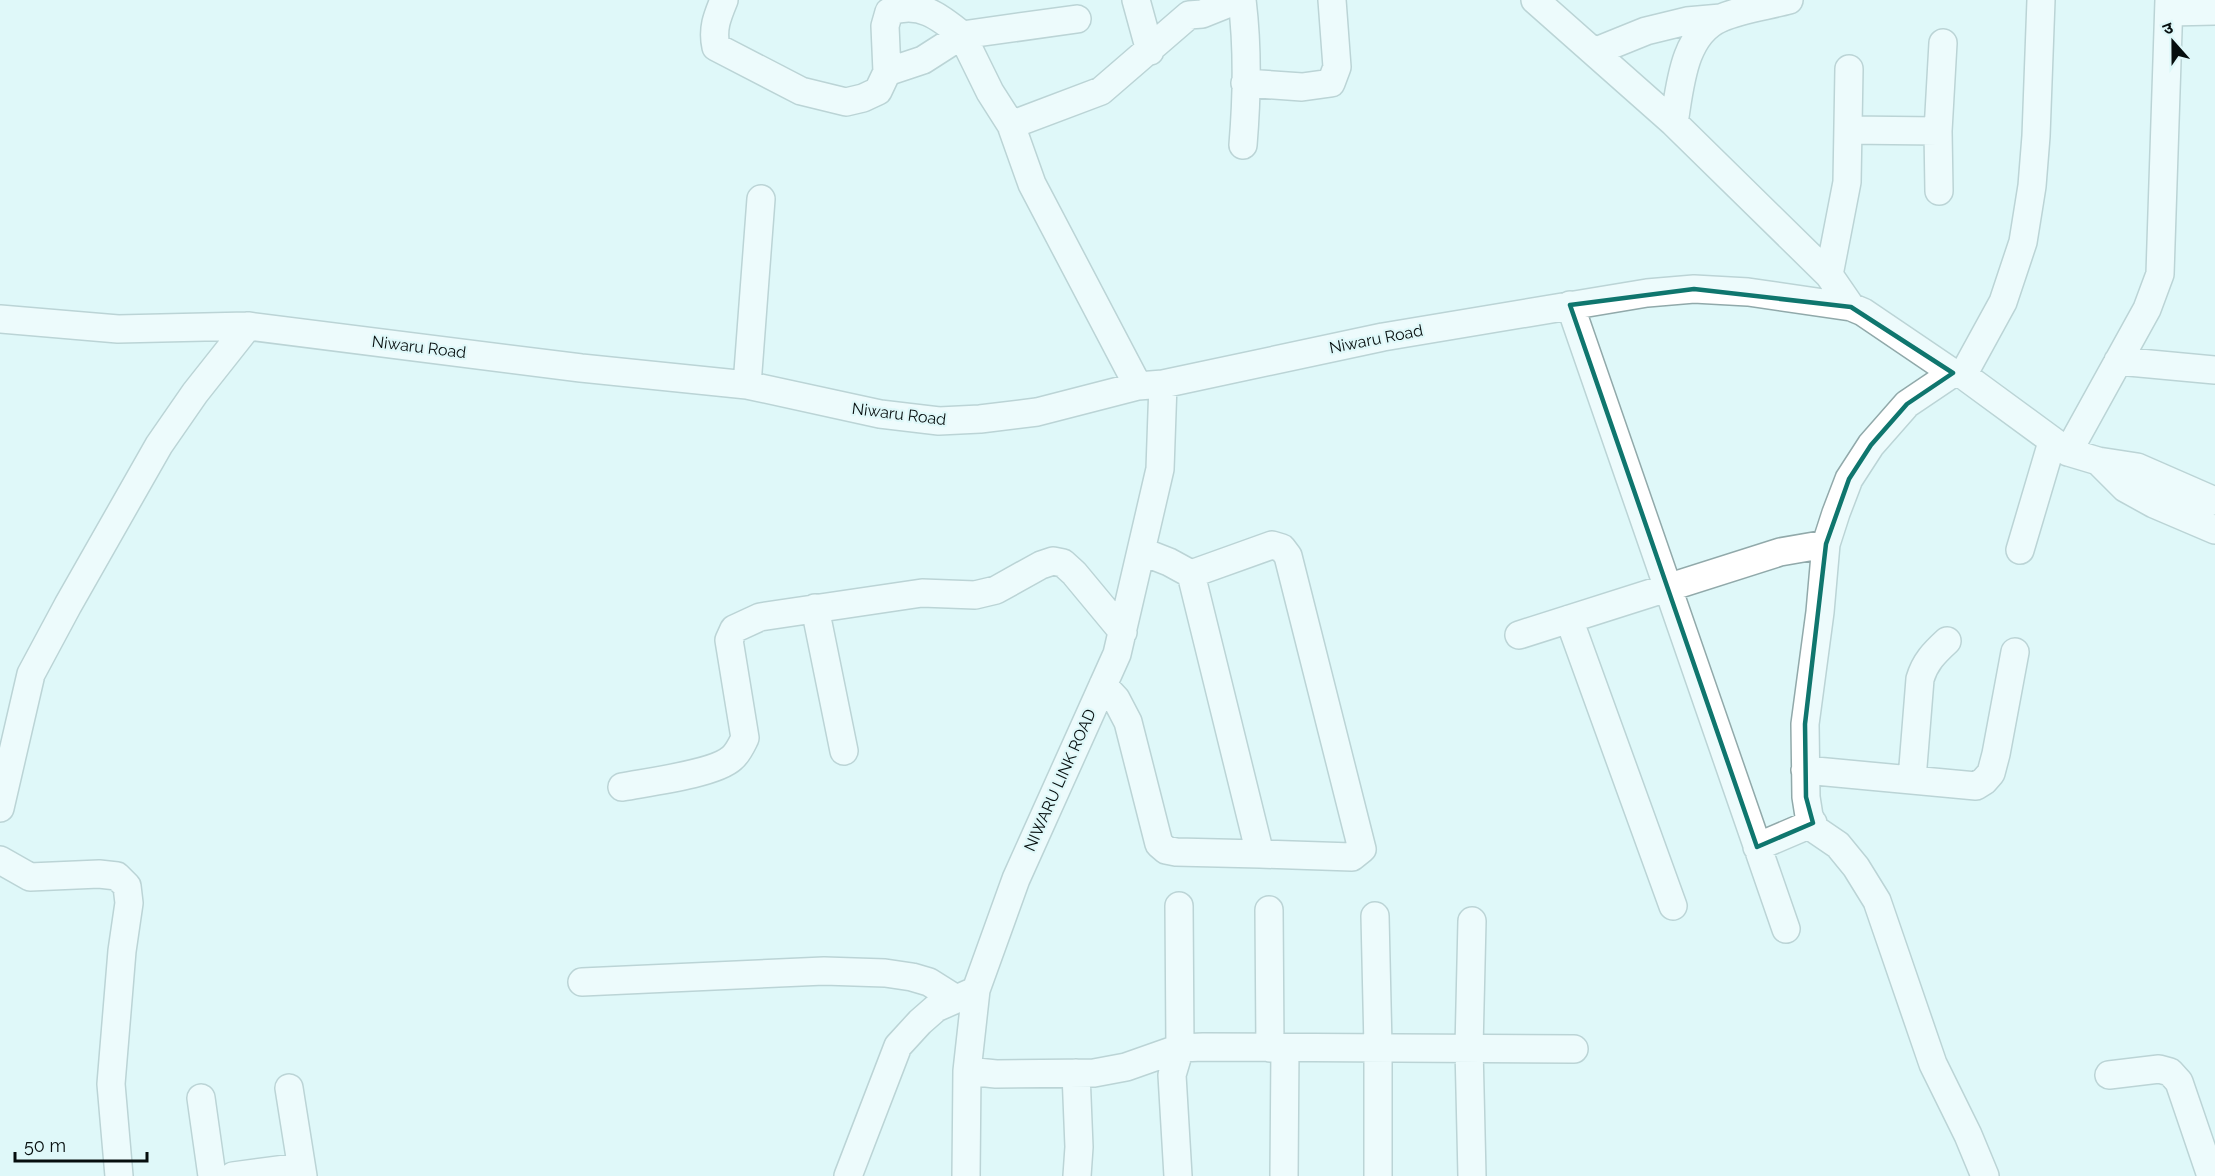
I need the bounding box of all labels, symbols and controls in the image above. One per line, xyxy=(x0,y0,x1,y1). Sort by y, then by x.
north arrow xyxy=(2143,12,2203,72)
text: उ xyxy=(2160,18,2176,39)
street label: Niwaru Road xyxy=(1328,321,1424,357)
street label: Niwaru Road xyxy=(371,332,467,362)
street label: Niwaru Road xyxy=(851,399,947,429)
street label: NIWARU LINK ROAD xyxy=(1020,706,1100,854)
scale bar xyxy=(15,1125,147,1163)
text: 50 m xyxy=(24,1135,66,1156)

